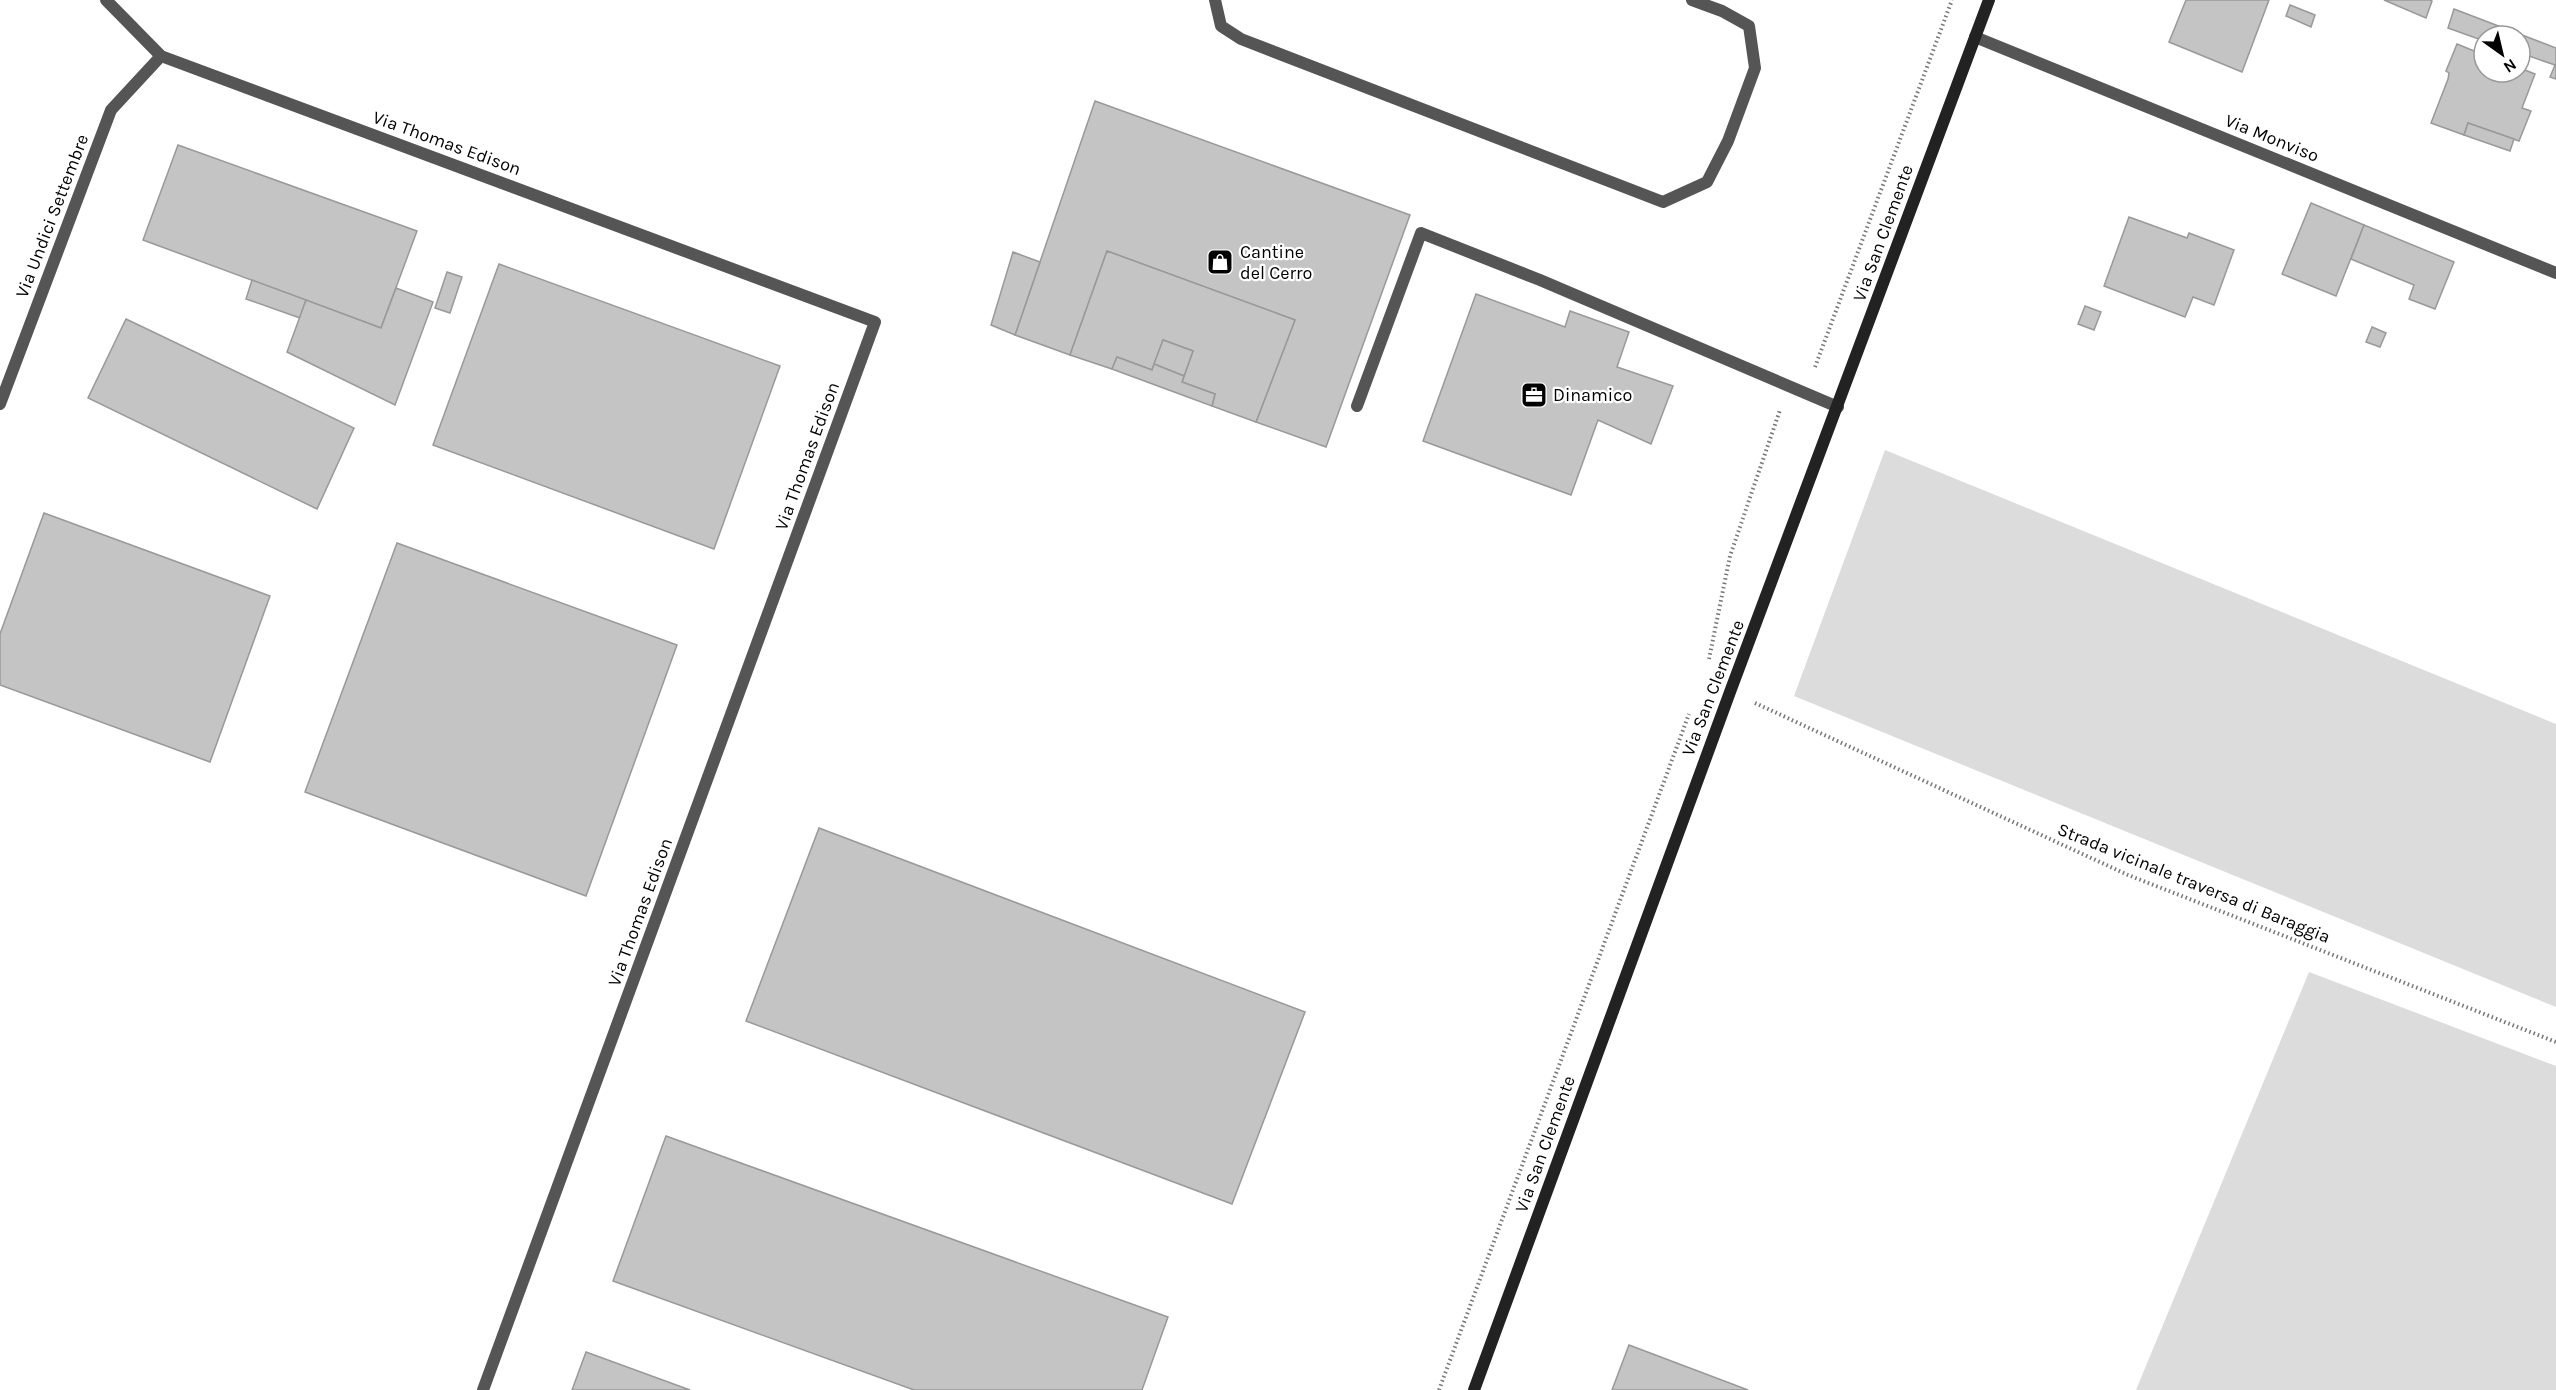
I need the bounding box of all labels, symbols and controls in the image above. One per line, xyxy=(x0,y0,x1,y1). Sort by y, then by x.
north arrow xyxy=(2472,24,2532,84)
text: N xyxy=(2500,55,2520,77)
street label: Via Thomas Edison xyxy=(370,106,524,180)
street label: Via Monviso xyxy=(2222,109,2322,167)
street label: Via Undici Settembre xyxy=(11,131,93,301)
street label: Via San Clemente xyxy=(1848,162,1918,304)
place label: Cantine del Cerro xyxy=(1240,241,1312,284)
shop icon: Cantine del Cerro xyxy=(1205,247,1235,277)
street label: Via Thomas Edison xyxy=(770,379,844,533)
office icon: Dinamico xyxy=(1519,380,1549,410)
place label: Dinamico xyxy=(1553,384,1632,406)
street label: Via San Clemente xyxy=(1677,617,1749,759)
street label: Strada vicinale traversa di Baraggia xyxy=(2054,818,2334,948)
street label: Via Thomas Edison xyxy=(603,835,677,989)
street label: Via San Clemente xyxy=(1510,1073,1580,1215)

